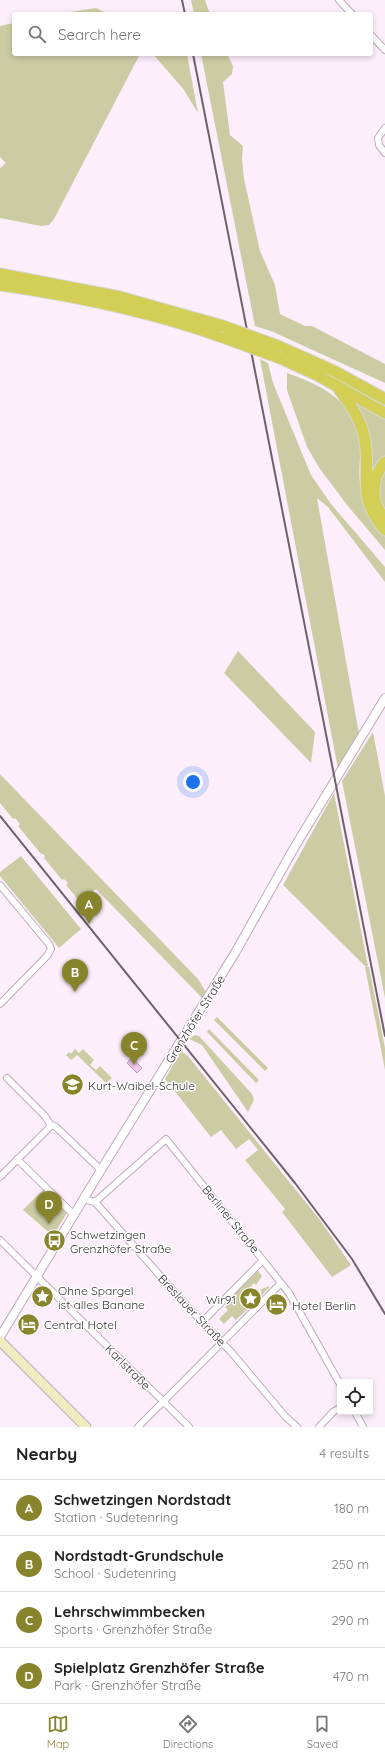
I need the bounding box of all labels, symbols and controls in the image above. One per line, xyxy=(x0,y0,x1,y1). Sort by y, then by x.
search box xyxy=(12,12,373,56)
icon: search xyxy=(26,23,48,45)
text: Search here xyxy=(58,25,141,44)
your location xyxy=(183,772,203,792)
pin: A xyxy=(76,891,102,924)
pin: B xyxy=(62,959,88,992)
street label: Grenzhöfer Straße xyxy=(162,972,228,1066)
pin: C xyxy=(121,1032,147,1065)
school or university icon: Kurt-Waibel-Schule xyxy=(60,1072,86,1098)
place label: Kurt-Waibel-Schule xyxy=(88,1078,195,1093)
street label: Berliner Straße xyxy=(199,1182,263,1256)
pin: D xyxy=(36,1191,62,1224)
place label: Schwetzingen Grenzhöfer Straße xyxy=(70,1227,172,1256)
bus stop icon: Schwetzingen Grenzhöfer Straße xyxy=(42,1228,68,1254)
street label: Breslauer Straße xyxy=(155,1271,229,1349)
place label: Ohne Spargel ist alles Banane xyxy=(58,1283,145,1312)
place icon: Ohne Spargel ist alles Banane xyxy=(29,1284,55,1310)
place icon: Wir91 xyxy=(238,1286,264,1312)
place label: Wir91 xyxy=(206,1292,236,1307)
hotel icon: Hotel Berlin xyxy=(264,1292,290,1318)
place label: Hotel Berlin xyxy=(292,1298,356,1313)
hotel icon: Central Hotel xyxy=(16,1311,42,1337)
place label: Central Hotel xyxy=(44,1317,117,1332)
street label: Karlstraße xyxy=(102,1341,154,1393)
map controls xyxy=(337,1379,373,1415)
button: locate xyxy=(337,1379,373,1415)
text: Nearby xyxy=(16,1443,77,1464)
text: 4 results xyxy=(319,1445,369,1461)
text: Schwetzingen Nordstadt xyxy=(54,1490,231,1509)
text: A xyxy=(25,1500,33,1516)
text: 180 m xyxy=(334,1500,369,1516)
text: Station · Sudetenring xyxy=(54,1509,178,1525)
text: Nordstadt-Grundschule xyxy=(54,1546,224,1565)
text: B xyxy=(25,1556,33,1572)
text: 250 m xyxy=(332,1556,369,1572)
text: School · Sudetenring xyxy=(54,1565,176,1581)
text: Lehrschwimmbecken xyxy=(54,1602,205,1621)
text: C xyxy=(25,1612,33,1628)
text: 290 m xyxy=(331,1612,369,1628)
text: Sports · Grenzhöfer Straße xyxy=(54,1621,212,1637)
text: Spielplatz Grenzhöfer Straße xyxy=(54,1658,264,1677)
text: D xyxy=(24,1668,34,1684)
text: 470 m xyxy=(333,1668,369,1684)
text: Park · Grenzhöfer Straße xyxy=(54,1677,201,1693)
tab: Map xyxy=(47,1713,69,1751)
tab: Directions xyxy=(163,1713,213,1751)
tab: Saved xyxy=(307,1713,338,1751)

